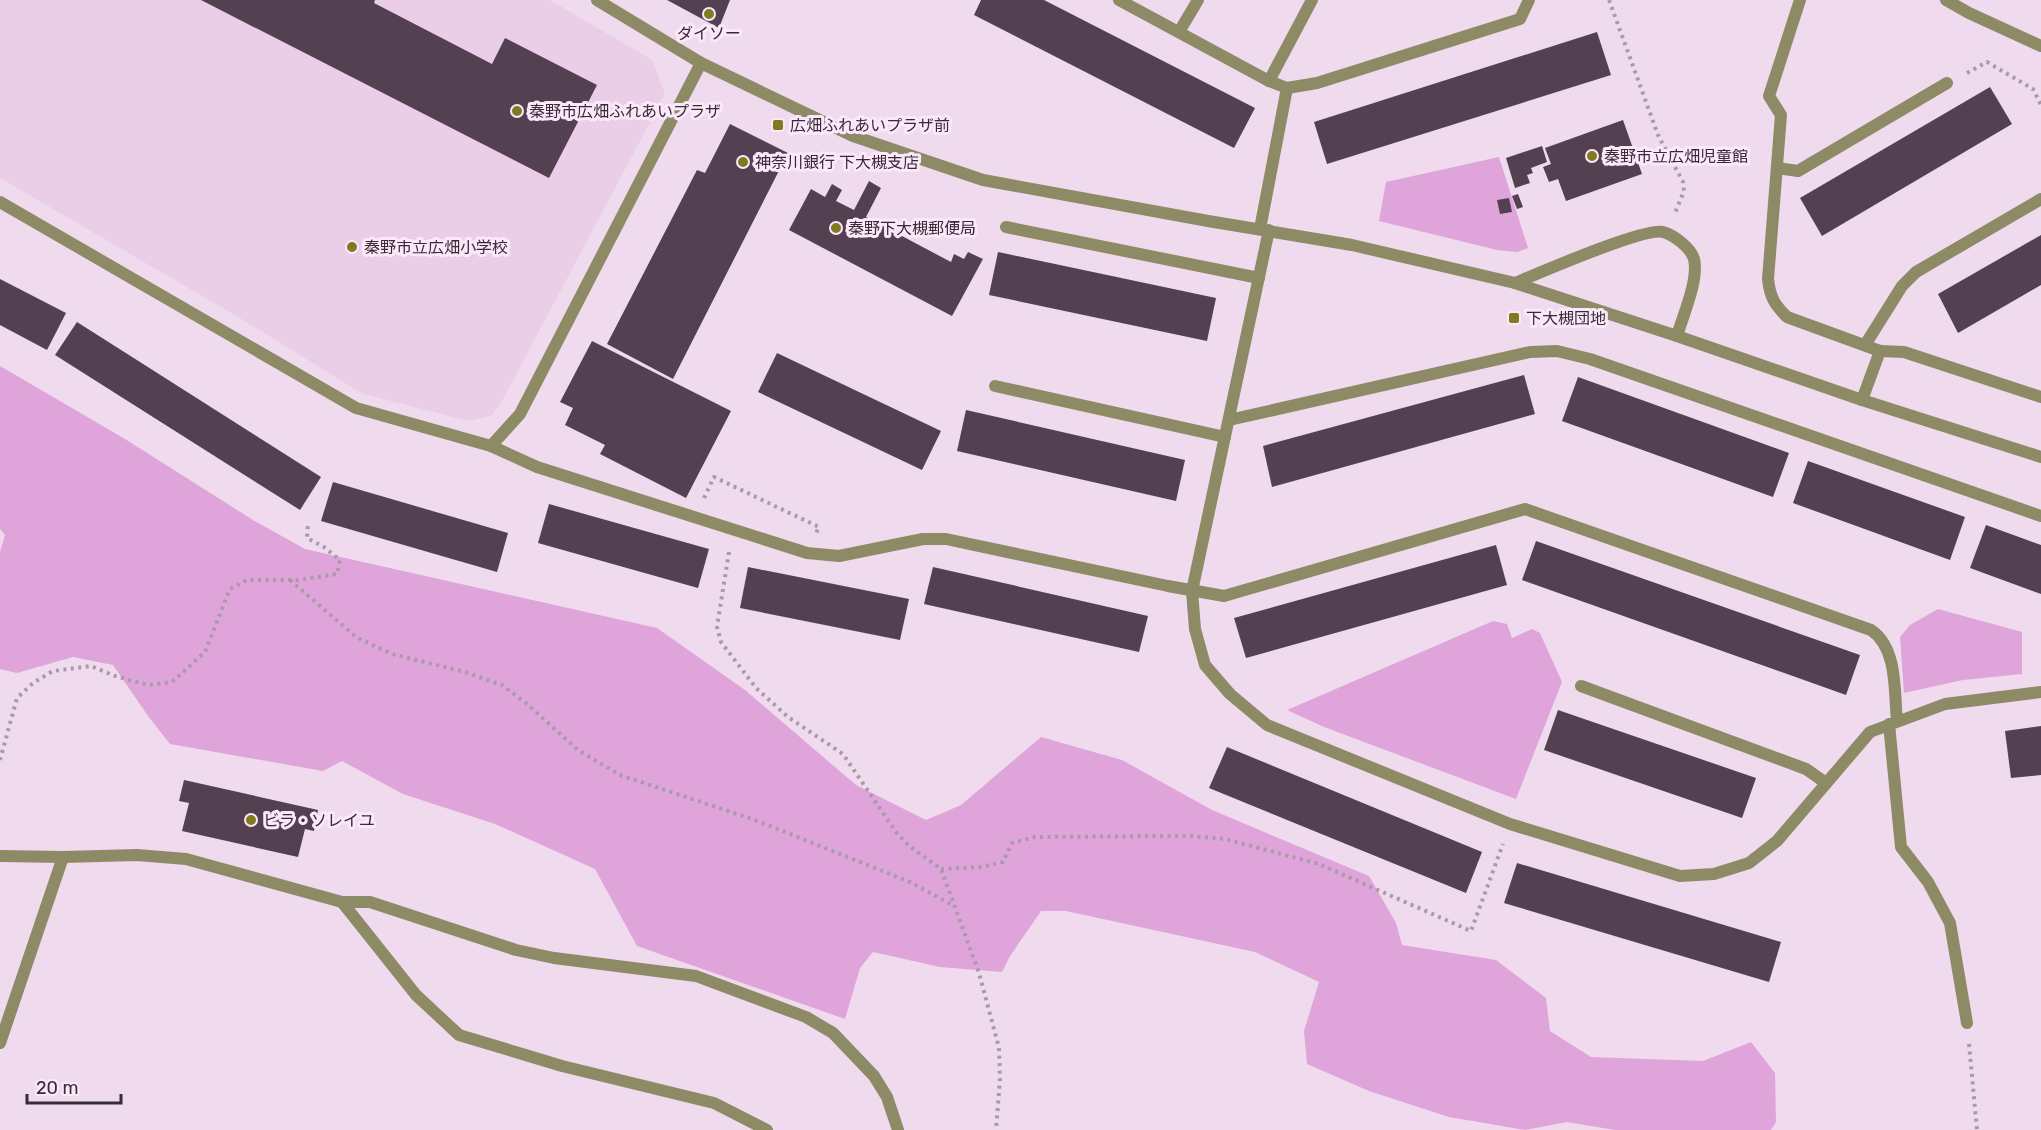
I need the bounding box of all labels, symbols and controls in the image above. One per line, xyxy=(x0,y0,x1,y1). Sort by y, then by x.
marker: ダイソー xyxy=(702,7,716,21)
place label: ダイソー xyxy=(677,24,741,43)
place label: 秦野市広畑ふれあいプラザ xyxy=(529,102,721,121)
marker: 秦野市広畑ふれあいプラザ xyxy=(510,104,524,118)
place label: 広畑ふれあいプラザ前 xyxy=(790,116,950,135)
marker: 広畑ふれあいプラザ前 xyxy=(771,118,785,132)
place label: 秦野市立広畑児童館 xyxy=(1604,147,1748,166)
marker: 秦野市立広畑児童館 xyxy=(1585,149,1599,163)
place label: 神奈川銀行 下大槻支店 xyxy=(755,153,919,172)
marker: 神奈川銀行 下大槻支店 xyxy=(736,155,750,169)
place label: 秦野下大槻郵便局 xyxy=(848,219,976,238)
marker: 秦野下大槻郵便局 xyxy=(829,221,843,235)
place label: 秦野市立広畑小学校 xyxy=(364,238,508,257)
marker: 秦野市立広畑小学校 xyxy=(345,240,359,254)
place label: 下大槻団地 xyxy=(1526,309,1606,328)
marker: 下大槻団地 xyxy=(1507,311,1521,325)
place label: ビラ・ソレイユ xyxy=(263,811,375,830)
marker: ビラ・ソレイユ xyxy=(244,813,258,827)
scale bar xyxy=(27,1067,122,1105)
text: 20 m xyxy=(36,1077,78,1099)

